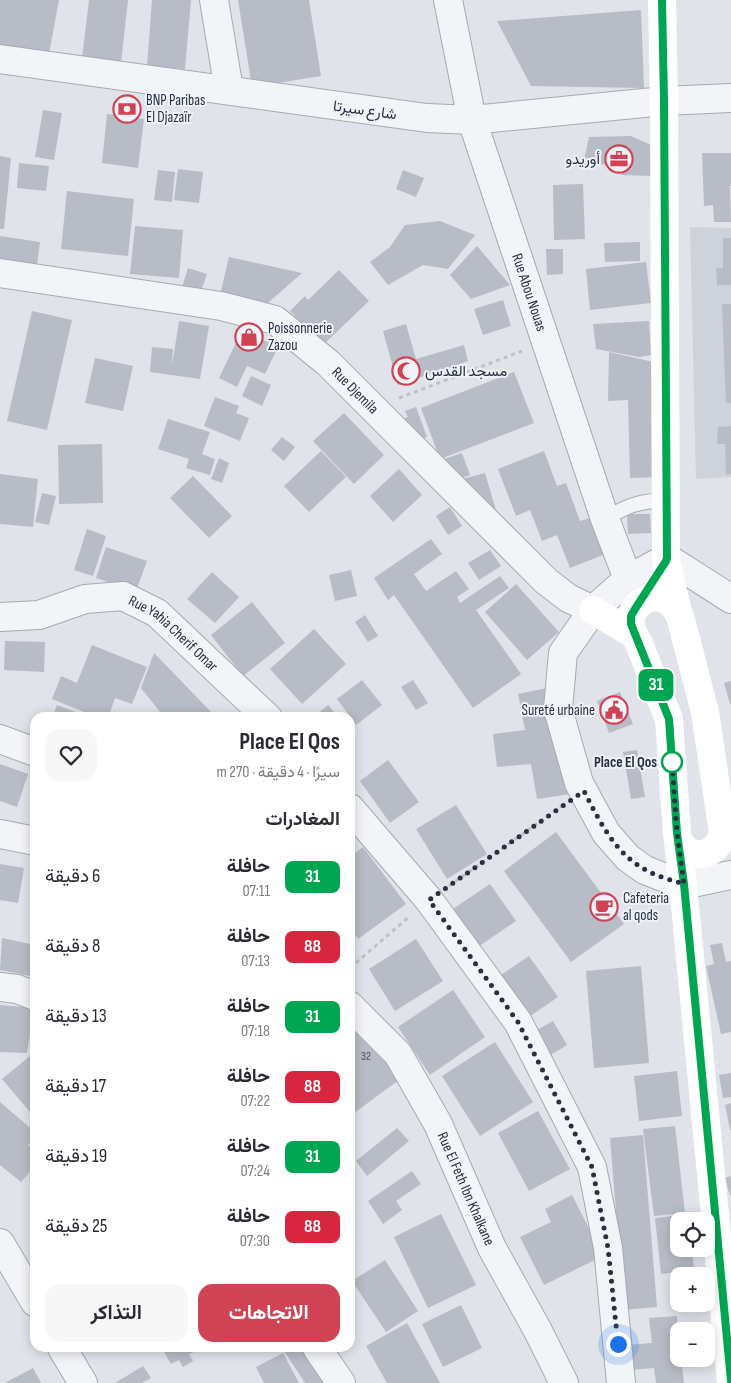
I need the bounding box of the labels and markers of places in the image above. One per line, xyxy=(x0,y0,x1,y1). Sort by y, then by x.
place label: BNP Paribas El Djazaïr xyxy=(146,91,205,127)
bank icon: BNP Paribas El Djazaïr xyxy=(112,94,142,124)
office icon: أوريدو xyxy=(604,144,634,174)
place label: أوريدو xyxy=(565,150,601,169)
place label: Poissonnerie Zazou xyxy=(268,319,332,355)
shop icon: Poissonnerie Zazou xyxy=(234,322,264,352)
mosque icon: مسجد القدس xyxy=(391,356,421,386)
place label: مسجد القدس xyxy=(425,362,507,381)
public building icon: Sureté urbaine xyxy=(599,695,629,725)
place label: Sureté urbaine xyxy=(522,701,595,720)
marker: Place El Qos xyxy=(661,751,683,773)
place label: Place El Qos xyxy=(594,753,657,772)
place label: Cafeteria al qods xyxy=(623,889,669,925)
cafe icon: Cafeteria al qods xyxy=(589,892,619,922)

